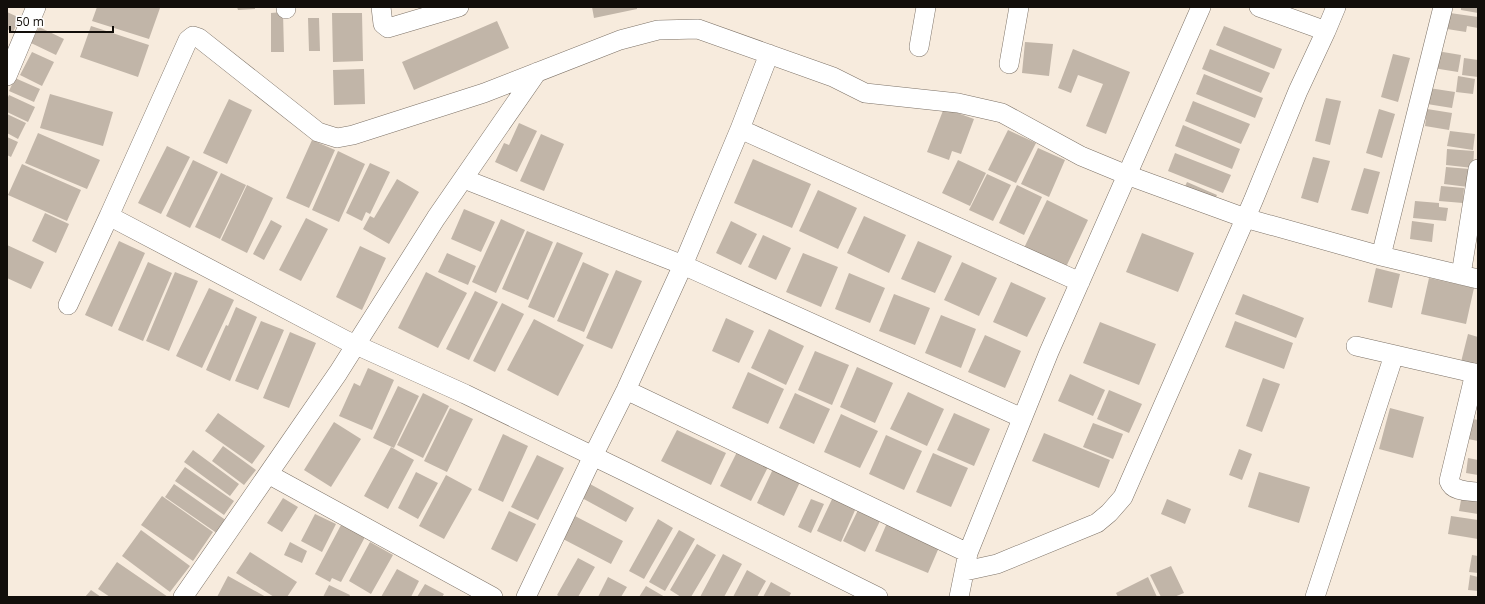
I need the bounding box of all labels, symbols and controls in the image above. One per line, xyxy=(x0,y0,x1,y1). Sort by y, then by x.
scale bar xyxy=(10,8,113,34)
text: 50 m xyxy=(16,13,44,30)

